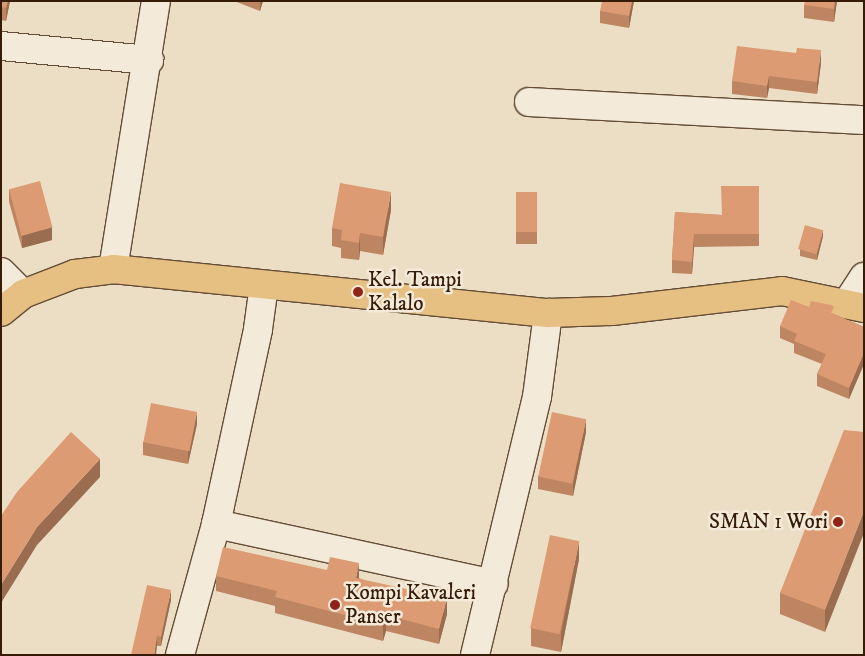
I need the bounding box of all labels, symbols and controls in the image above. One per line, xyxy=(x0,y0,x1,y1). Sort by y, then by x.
place label: Kel. Tampi Kalalo xyxy=(368,267,462,317)
marker: Kel. Tampi Kalalo xyxy=(352,286,364,298)
place label: SMAN 1 Wori xyxy=(709,509,828,535)
marker: SMAN 1 Wori xyxy=(832,516,844,528)
place label: Kompi Kavaleri Panser xyxy=(345,580,476,630)
marker: Kompi Kavaleri Panser xyxy=(329,599,341,611)

